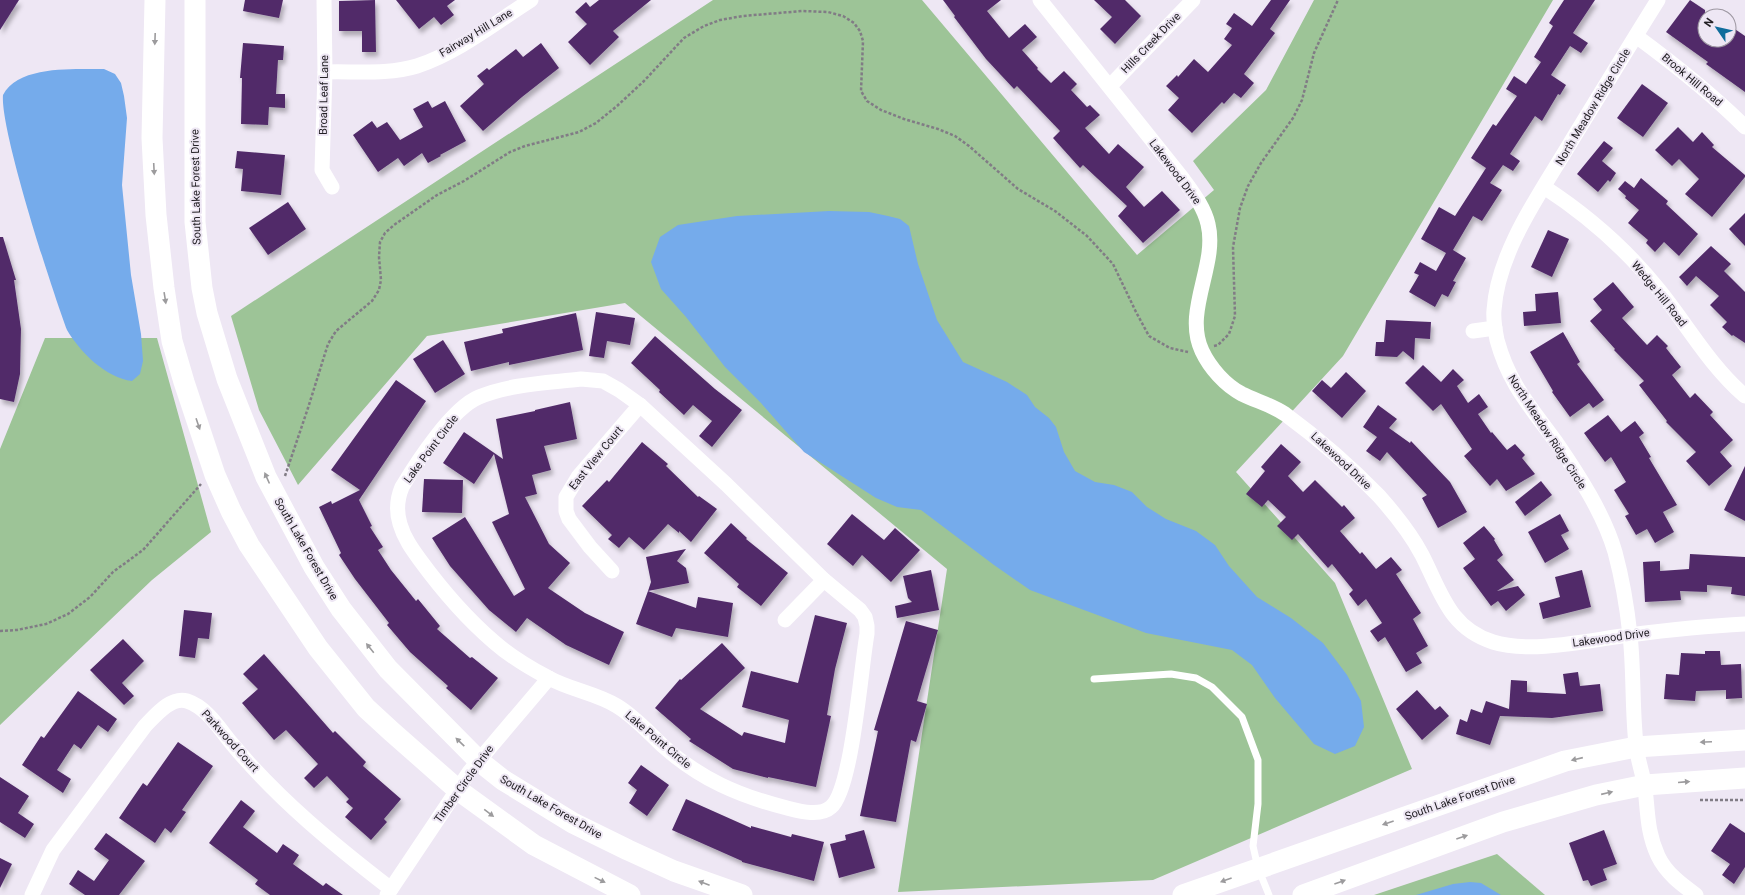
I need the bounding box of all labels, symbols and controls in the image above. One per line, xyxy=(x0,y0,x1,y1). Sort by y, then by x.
street label: Fairway Hill Lane xyxy=(437,6,515,60)
north arrow xyxy=(1697,8,1737,48)
street label: Hills Creek Drive xyxy=(1119,10,1183,76)
text: N xyxy=(1702,16,1717,30)
one-way arrow xyxy=(152,33,158,46)
street label: North Meadow Ridge Circle xyxy=(1553,46,1633,168)
street label: Brook Hill Road xyxy=(1659,51,1725,109)
street label: Broad Leaf Lane xyxy=(317,55,331,135)
street label: South Lake Forest Drive xyxy=(188,129,204,245)
street label: Lakewood Drive xyxy=(1146,137,1204,207)
one-way arrow xyxy=(150,163,157,175)
street label: Wedge Hill Road xyxy=(1629,259,1689,329)
one-way arrow xyxy=(162,292,168,304)
street label: North Meadow Ridge Circle xyxy=(1505,372,1589,492)
street label: Lake Point Circle xyxy=(401,412,461,486)
one-way arrow xyxy=(195,418,201,430)
street label: East View Court xyxy=(566,423,626,492)
street label: Lakewood Drive xyxy=(1308,430,1374,492)
one-way arrow xyxy=(263,471,269,483)
street label: South Lake Forest Drive xyxy=(271,496,341,602)
street label: Lakewood Drive xyxy=(1572,626,1651,650)
one-way arrow xyxy=(366,643,375,654)
street label: Parkwood Court xyxy=(199,707,262,775)
street label: Lake Point Circle xyxy=(622,709,694,771)
one-way arrow xyxy=(455,737,465,747)
one-way arrow xyxy=(1700,738,1712,745)
street label: Timber Circle Drive xyxy=(432,743,497,825)
one-way arrow xyxy=(1571,756,1584,762)
street label: South Lake Forest Drive xyxy=(498,772,604,842)
street label: South Lake Forest Drive xyxy=(1403,773,1517,823)
one-way arrow xyxy=(1678,779,1690,785)
one-way arrow xyxy=(1601,789,1613,795)
one-way arrow xyxy=(484,809,495,817)
one-way arrow xyxy=(1382,820,1394,826)
one-way arrow xyxy=(1456,833,1468,839)
one-way arrow xyxy=(595,877,606,883)
one-way arrow xyxy=(1219,877,1231,883)
one-way arrow xyxy=(1334,878,1346,884)
one-way arrow xyxy=(698,879,710,885)

